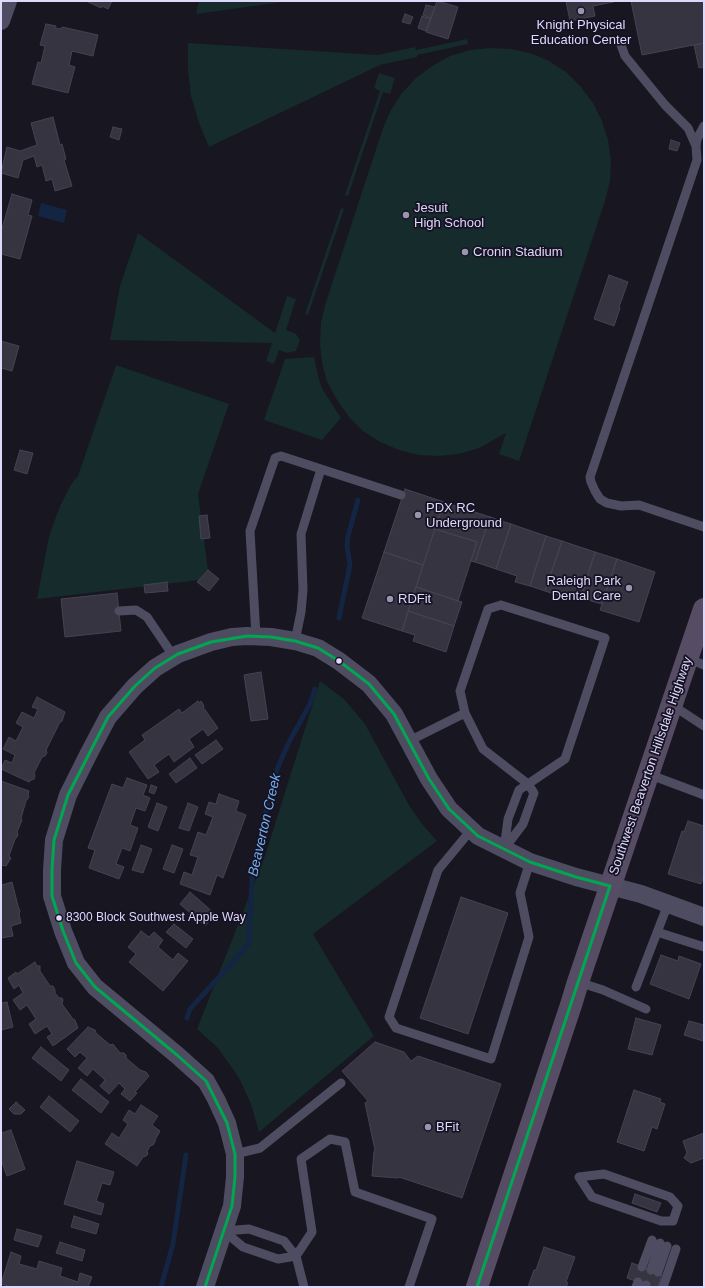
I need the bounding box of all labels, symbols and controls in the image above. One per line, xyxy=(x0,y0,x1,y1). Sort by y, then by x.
marker: Knight Physical Education Center xyxy=(576,6,586,16)
place label: Knight Physical Education Center xyxy=(531,17,631,48)
place label: Jesuit High School xyxy=(414,200,484,231)
marker: Jesuit High School xyxy=(401,210,411,220)
place label: Cronin Stadium xyxy=(473,244,563,260)
marker: Cronin Stadium xyxy=(460,247,470,257)
place label: PDX RC Underground xyxy=(426,500,502,531)
marker: PDX RC Underground xyxy=(413,510,423,520)
place label: Raleigh Park Dental Care xyxy=(547,573,621,604)
marker: Raleigh Park Dental Care xyxy=(624,583,634,593)
place label: RDFit xyxy=(398,591,431,607)
marker: RDFit xyxy=(385,594,395,604)
street label: Southwest Beaverton Hillsdale Highway xyxy=(606,655,696,877)
unlabelled marker xyxy=(334,656,344,666)
water label: Beaverton Creek xyxy=(245,772,285,878)
place label: 8300 Block Southwest Apple Way xyxy=(66,911,246,925)
marker: 8300 Block Southwest Apple Way xyxy=(54,913,64,923)
place label: BFit xyxy=(436,1119,459,1135)
marker: BFit xyxy=(423,1122,433,1132)

